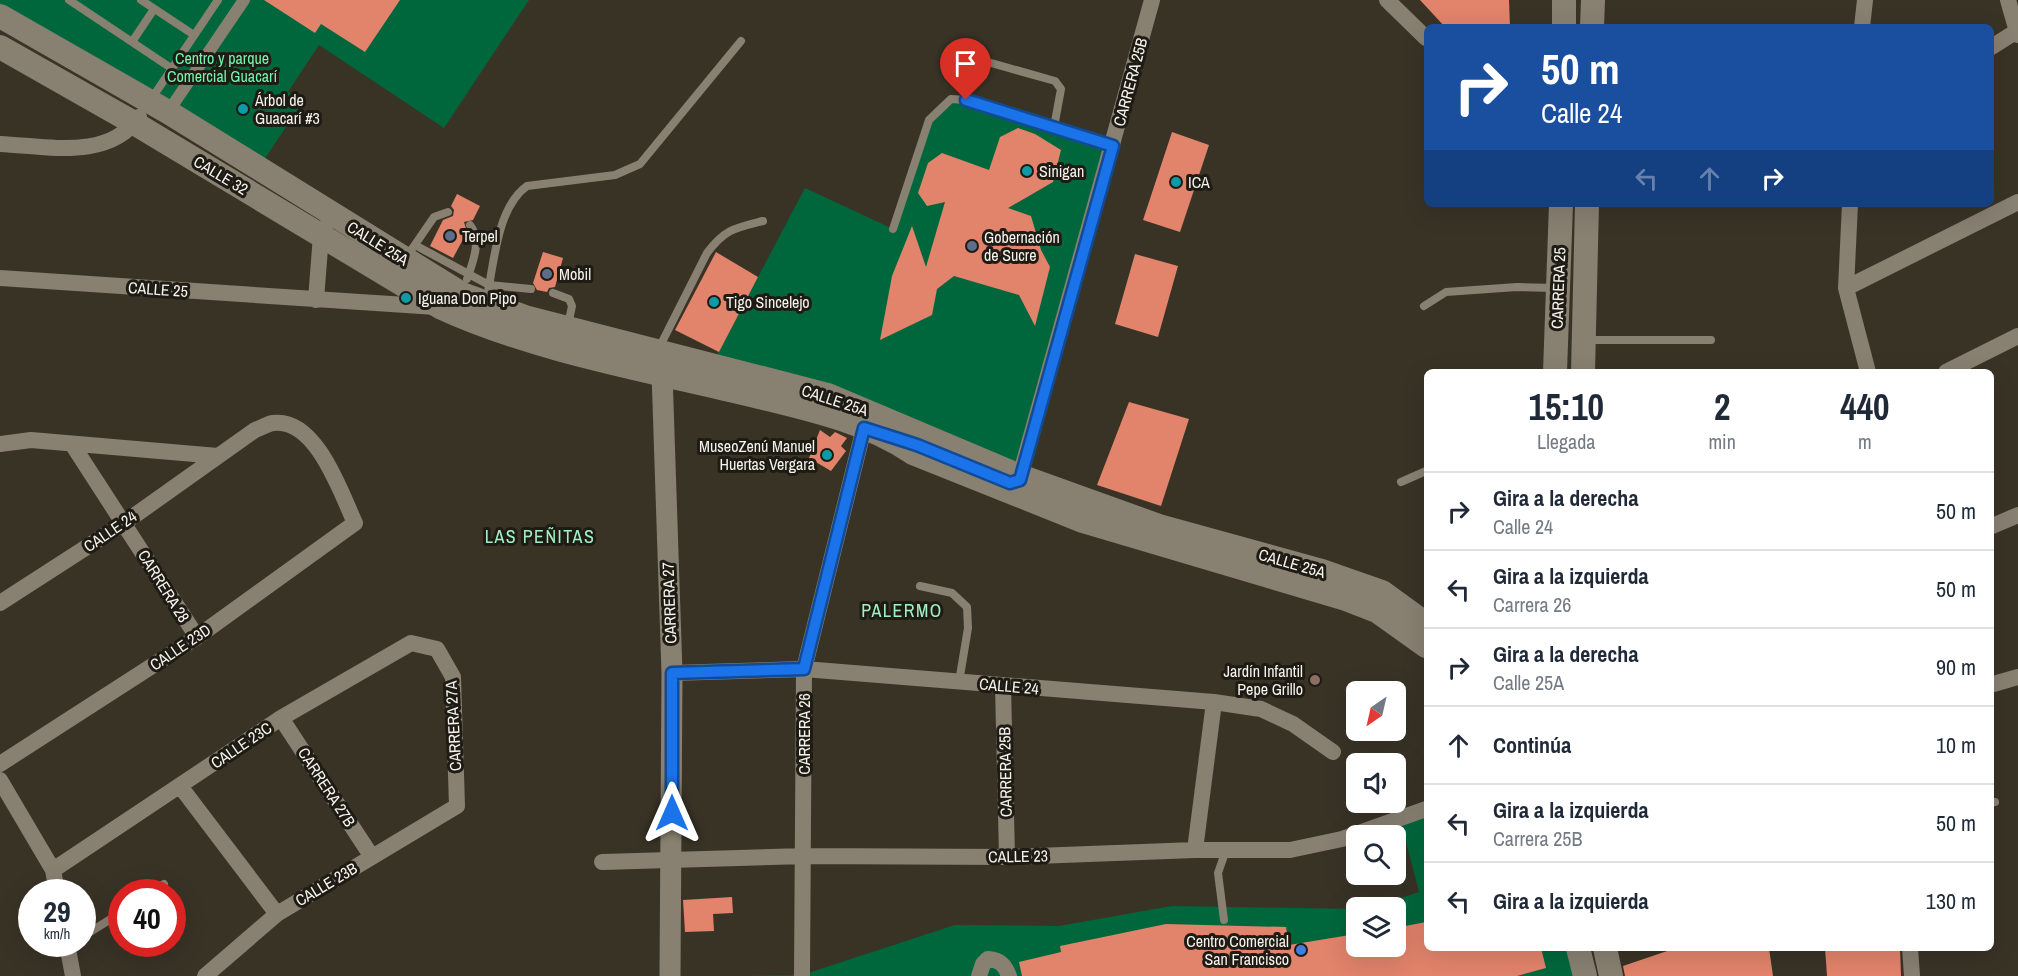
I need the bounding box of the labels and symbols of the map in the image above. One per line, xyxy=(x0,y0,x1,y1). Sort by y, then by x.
street label: CARRERA 25B xyxy=(1108,35,1152,129)
pin xyxy=(940,38,991,100)
park label: Centro y parque Comercial Guacarí xyxy=(167,47,277,87)
place label: Árbol de Guacarí #3 xyxy=(254,89,320,129)
marker: Árbol de Guacarí #3 xyxy=(236,102,250,116)
street label: CALLE 32 xyxy=(190,150,252,200)
place label: Sinigan xyxy=(1039,160,1084,182)
marker: Sinigan xyxy=(1020,164,1034,178)
place label: ICA xyxy=(1188,171,1210,193)
marker: ICA xyxy=(1169,175,1183,189)
street label: CALLE 25A xyxy=(343,216,413,271)
place label: Terpel xyxy=(462,225,498,247)
place label: Gobernación de Sucre xyxy=(984,226,1060,266)
marker: Terpel xyxy=(443,229,457,243)
marker: Gobernación de Sucre xyxy=(965,239,979,253)
street label: CARRERA 25 xyxy=(1546,247,1570,329)
place label: Mobil xyxy=(559,263,591,285)
marker: Mobil xyxy=(540,267,554,281)
street label: CALLE 25 xyxy=(127,276,189,302)
place label: Iguana Don Pipo xyxy=(418,287,516,309)
marker: Iguana Don Pipo xyxy=(399,291,413,305)
place label: Tigo Sincelejo xyxy=(726,291,810,313)
marker: Tigo Sincelejo xyxy=(707,295,721,309)
street label: CALLE 25A xyxy=(799,379,871,421)
place label: MuseoZenú Manuel Huertas Vergara xyxy=(699,435,816,475)
marker: MuseoZenú Manuel Huertas Vergara xyxy=(820,448,834,462)
street label: CALLE 24 xyxy=(79,505,141,557)
district label: LAS PEÑITAS xyxy=(485,524,595,549)
street label: CALLE 25A xyxy=(1256,543,1328,583)
street label: CARRERA 28 xyxy=(133,546,195,626)
street label: CARRERA 27 xyxy=(657,562,681,644)
district label: PALERMO xyxy=(861,598,943,623)
street label: CALLE 23D xyxy=(145,619,215,675)
place label: Jardín Infantil Pepe Grillo xyxy=(1223,660,1303,700)
street label: CALLE 24 xyxy=(978,672,1040,700)
marker: Jardín Infantil Pepe Grillo xyxy=(1308,673,1322,687)
street label: CARRERA 27A xyxy=(440,680,466,772)
north arrow xyxy=(1346,681,1406,741)
street label: CARRERA 26 xyxy=(793,693,815,775)
street label: CALLE 23C xyxy=(206,717,276,773)
street label: CARRERA 25B xyxy=(993,726,1017,817)
street label: CARRERA 27B xyxy=(293,743,361,831)
position arrow xyxy=(640,781,704,845)
street label: CALLE 23 xyxy=(988,844,1048,868)
street label: CALLE 23B xyxy=(291,857,361,911)
speed limit sign: 40 xyxy=(108,879,186,957)
place label: Centro Comercial San Francisco xyxy=(1186,930,1289,970)
marker: Centro Comercial San Francisco xyxy=(1294,943,1308,957)

